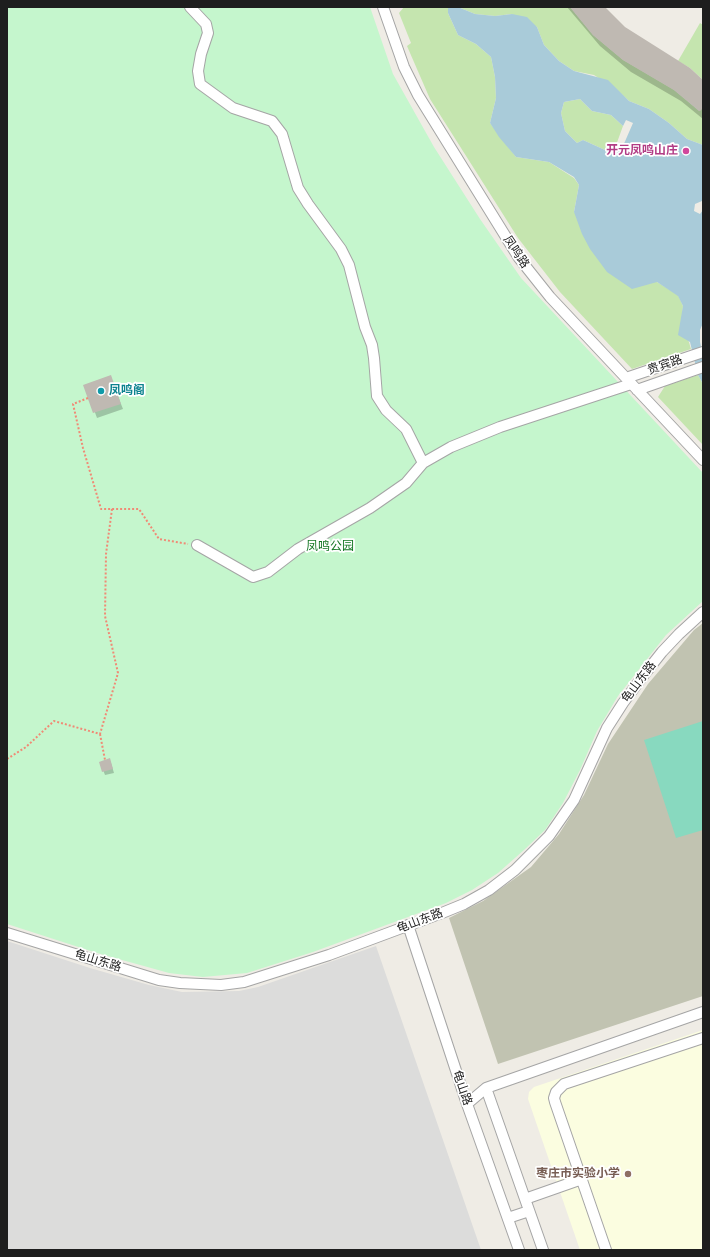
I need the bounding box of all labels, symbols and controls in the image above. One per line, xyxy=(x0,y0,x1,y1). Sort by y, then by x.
place label: 开元凤鸣山庄 xyxy=(606,144,678,158)
marker: 开元凤鸣山庄 xyxy=(681,146,691,156)
street label: 凤鸣路 xyxy=(500,233,532,271)
street label: 贵宾路 xyxy=(646,352,684,378)
place label: 凤鸣阁 xyxy=(109,384,145,398)
marker: 凤鸣阁 xyxy=(96,386,106,396)
park label: 凤鸣公园 xyxy=(306,540,354,554)
street label: 龟山东路 xyxy=(619,658,659,706)
street label: 龟山东路 xyxy=(395,906,445,936)
street label: 龟山东路 xyxy=(73,947,123,975)
street label: 龟山路 xyxy=(449,1069,475,1107)
place label: 枣庄市实验小学 xyxy=(536,1167,620,1181)
marker: 枣庄市实验小学 xyxy=(623,1169,633,1179)

